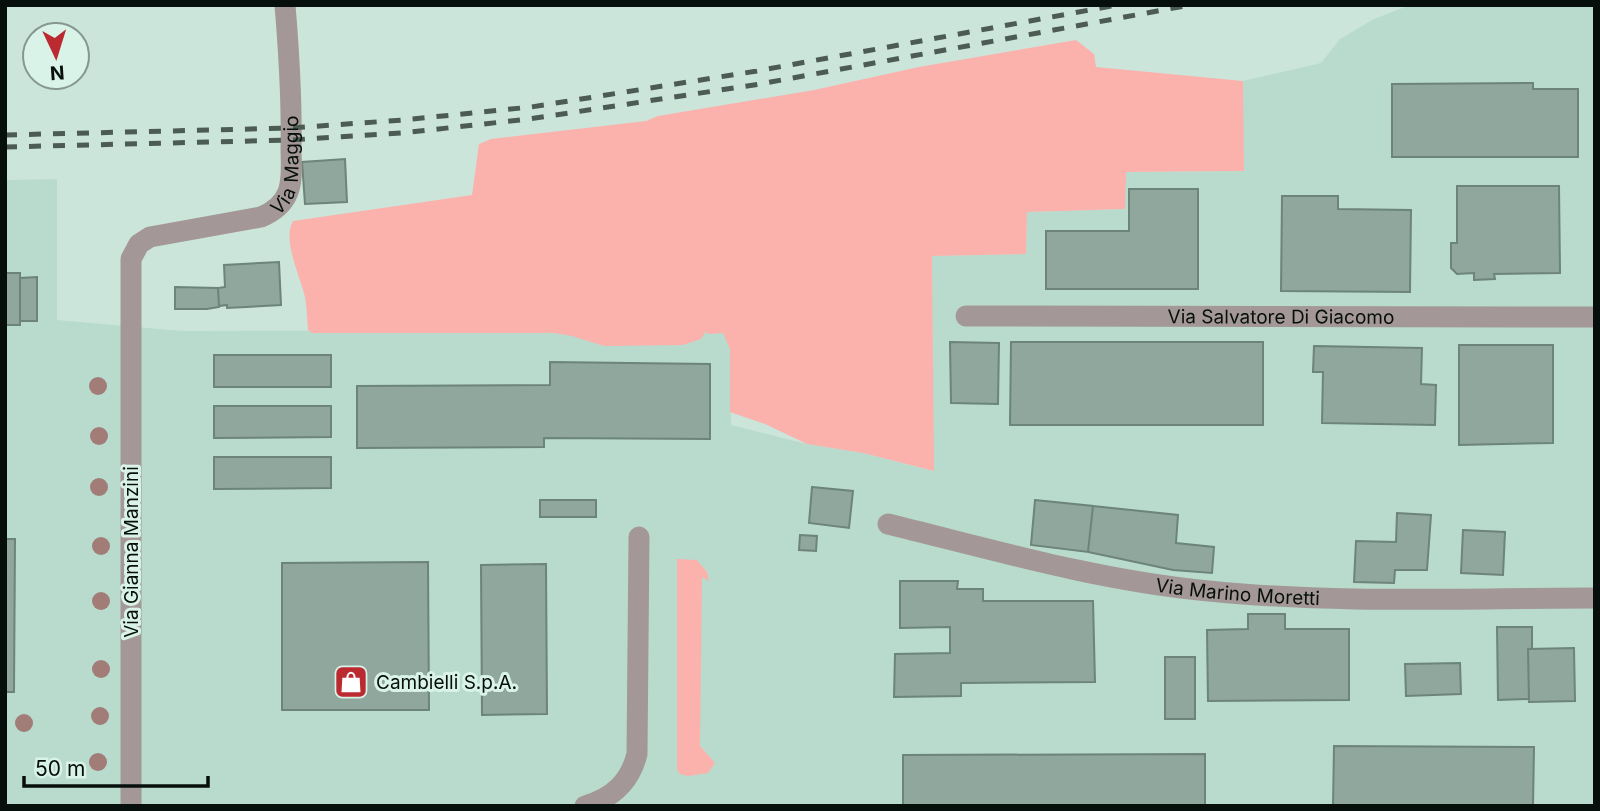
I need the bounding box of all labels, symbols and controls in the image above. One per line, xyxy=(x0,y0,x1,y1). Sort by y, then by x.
north arrow xyxy=(21,21,91,91)
text: N xyxy=(49,60,65,84)
street label: Via Maggio xyxy=(266,115,304,220)
street label: Via Salvatore Di Giacomo xyxy=(1168,305,1394,329)
street label: Via Gianna Manzini xyxy=(120,466,143,638)
street label: Via Marino Moretti xyxy=(1154,574,1320,610)
shop icon: Cambielli S.p.A. xyxy=(332,663,370,701)
place label: Cambielli S.p.A. xyxy=(376,671,517,694)
scale bar xyxy=(24,744,208,788)
text: 50 m xyxy=(35,756,85,781)

